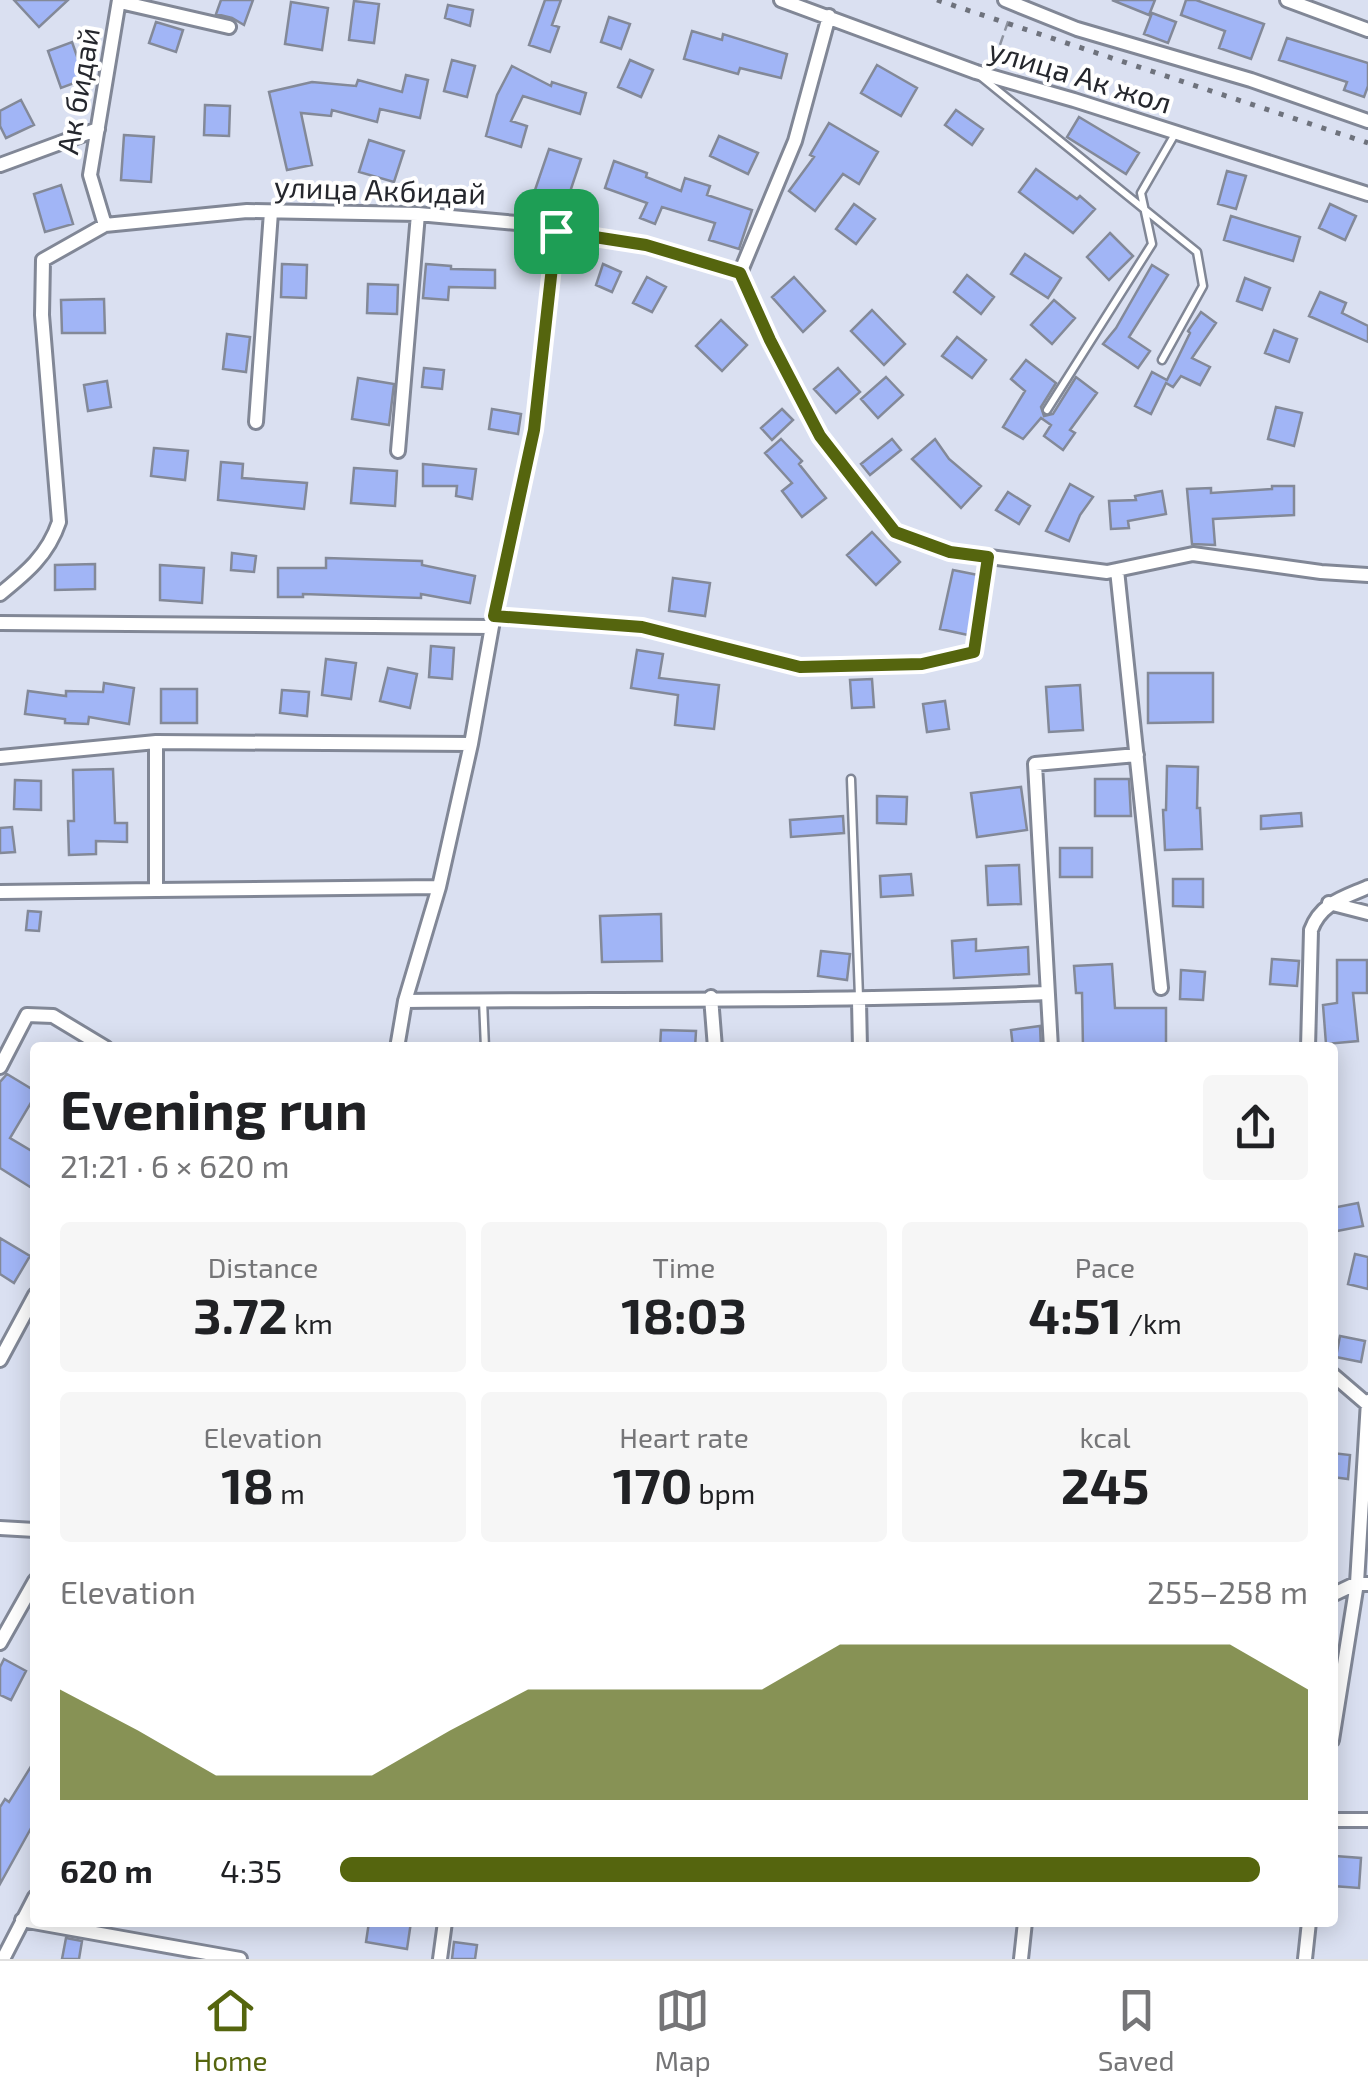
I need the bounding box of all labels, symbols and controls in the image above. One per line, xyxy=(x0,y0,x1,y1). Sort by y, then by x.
street label: Ак бидай xyxy=(48,24,106,157)
street label: улица Ак жол xyxy=(985,30,1176,121)
street label: улица Акбидай xyxy=(274,167,487,212)
pin xyxy=(514,189,599,274)
icon: arrive xyxy=(529,204,584,259)
text: Evening run xyxy=(60,1075,368,1141)
button: share xyxy=(1203,1075,1308,1180)
text: 21:21 · 6 × 620 m xyxy=(60,1146,290,1184)
text: Distance xyxy=(208,1250,318,1284)
text: Time xyxy=(653,1250,715,1284)
text: Pace xyxy=(1075,1250,1135,1284)
text: 3.72 xyxy=(193,1284,288,1344)
text: 18:03 xyxy=(621,1284,747,1344)
text: 4:51 xyxy=(1028,1284,1122,1344)
text: km xyxy=(288,1306,333,1340)
text: /km xyxy=(1122,1306,1182,1340)
text: Elevation xyxy=(204,1420,322,1454)
text: Heart rate xyxy=(619,1420,749,1454)
text: kcal xyxy=(1079,1420,1131,1454)
text: 18 xyxy=(221,1454,274,1514)
text: 170 xyxy=(613,1454,692,1514)
text: 245 xyxy=(1061,1454,1149,1514)
text: m xyxy=(274,1476,305,1510)
text: bpm xyxy=(692,1476,755,1510)
text: Elevation xyxy=(60,1572,196,1610)
text: 255–258 m xyxy=(1147,1572,1308,1610)
text: 620 m xyxy=(60,1851,153,1889)
text: 4:35 xyxy=(220,1851,282,1889)
tab: Home xyxy=(193,1983,268,2077)
tab: Map xyxy=(655,1983,711,2077)
tab: Saved xyxy=(1098,1983,1175,2077)

